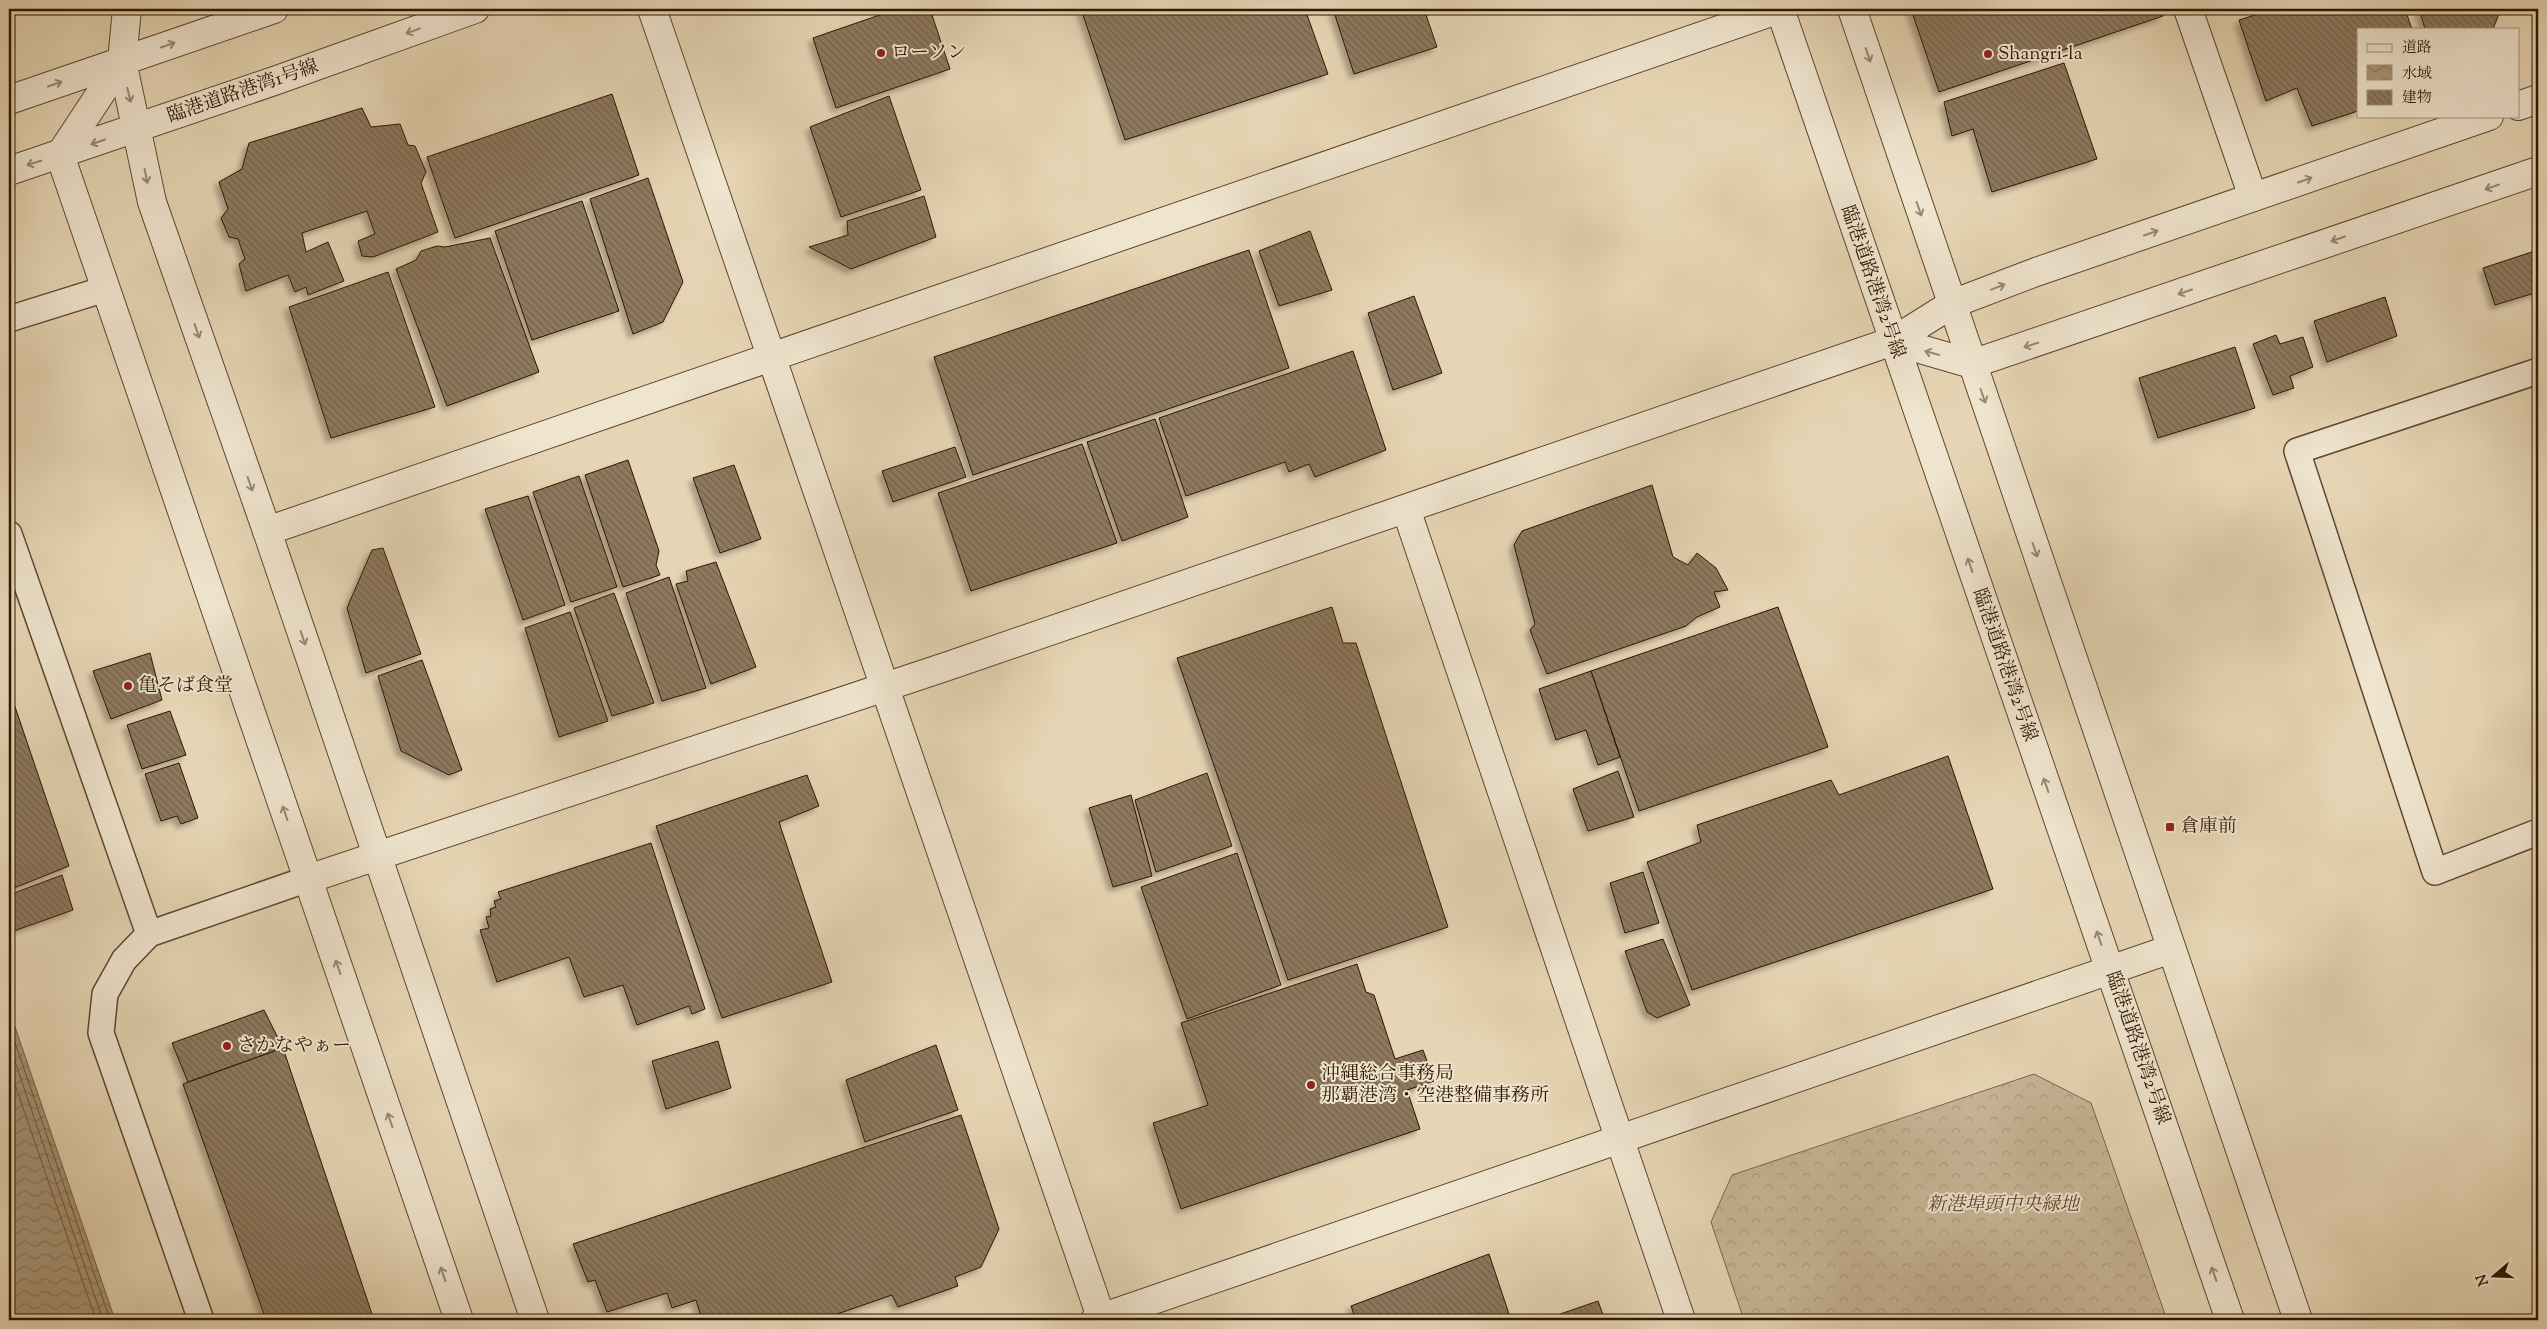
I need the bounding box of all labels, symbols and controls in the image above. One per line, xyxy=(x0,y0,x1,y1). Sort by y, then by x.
one-way arrow xyxy=(406,27,421,36)
legend xyxy=(2357,28,2520,118)
text: 道路 xyxy=(2402,38,2432,59)
one-way arrow xyxy=(160,40,176,50)
place label: ローソン xyxy=(891,40,966,67)
place label: Shangri-la xyxy=(1998,41,2083,68)
marker: ローソン xyxy=(875,47,887,59)
one-way arrow xyxy=(1863,47,1873,63)
marker: Shangri-la xyxy=(1982,48,1994,60)
street label: 臨港道路港湾1号線 xyxy=(164,53,322,131)
text: 水域 xyxy=(2402,64,2432,85)
one-way arrow xyxy=(47,79,62,88)
one-way arrow xyxy=(125,86,134,102)
text: 建物 xyxy=(2402,88,2432,109)
one-way arrow xyxy=(91,138,107,147)
one-way arrow xyxy=(27,159,43,168)
one-way arrow xyxy=(142,168,152,184)
one-way arrow xyxy=(2296,175,2312,184)
one-way arrow xyxy=(2485,183,2500,192)
one-way arrow xyxy=(1915,201,1925,217)
street label: 臨港道路港湾2号線 xyxy=(1833,202,1911,362)
one-way arrow xyxy=(2143,228,2158,237)
one-way arrow xyxy=(2331,235,2347,245)
one-way arrow xyxy=(1989,282,2005,291)
one-way arrow xyxy=(2177,288,2193,297)
one-way arrow xyxy=(192,322,202,338)
one-way arrow xyxy=(2023,340,2039,350)
one-way arrow xyxy=(1925,347,1941,357)
one-way arrow xyxy=(1979,388,1988,403)
one-way arrow xyxy=(246,476,255,491)
one-way arrow xyxy=(2031,542,2041,558)
one-way arrow xyxy=(1965,558,1974,573)
street label: 臨港道路港湾2号線 xyxy=(1965,585,2043,745)
one-way arrow xyxy=(299,629,308,645)
place label: 亀そば食堂 xyxy=(138,673,233,700)
marker: 亀そば食堂 xyxy=(122,680,134,692)
one-way arrow xyxy=(2041,778,2050,793)
one-way arrow xyxy=(280,806,289,821)
place label: 倉庫前 xyxy=(2180,814,2237,841)
marker: 倉庫前 xyxy=(2164,821,2176,833)
one-way arrow xyxy=(2094,931,2103,947)
one-way arrow xyxy=(332,959,342,975)
street label: 臨港道路港湾2号線 xyxy=(2098,968,2176,1128)
place label: さかなやぁー xyxy=(237,1033,351,1060)
marker: さかなやぁー xyxy=(221,1040,233,1052)
place label: 沖縄総合事務局 那覇港湾・空港整備事務所 xyxy=(1321,1061,1549,1110)
marker: 沖縄総合事務局 那覇港湾・空港整備事務所 xyxy=(1305,1079,1317,1091)
one-way arrow xyxy=(385,1113,394,1129)
park label: 新港埠頭中央緑地 xyxy=(1927,1192,2081,1219)
north arrow xyxy=(2470,1252,2520,1302)
one-way arrow xyxy=(438,1267,447,1282)
one-way arrow xyxy=(2209,1267,2218,1282)
text: N xyxy=(2472,1271,2495,1288)

